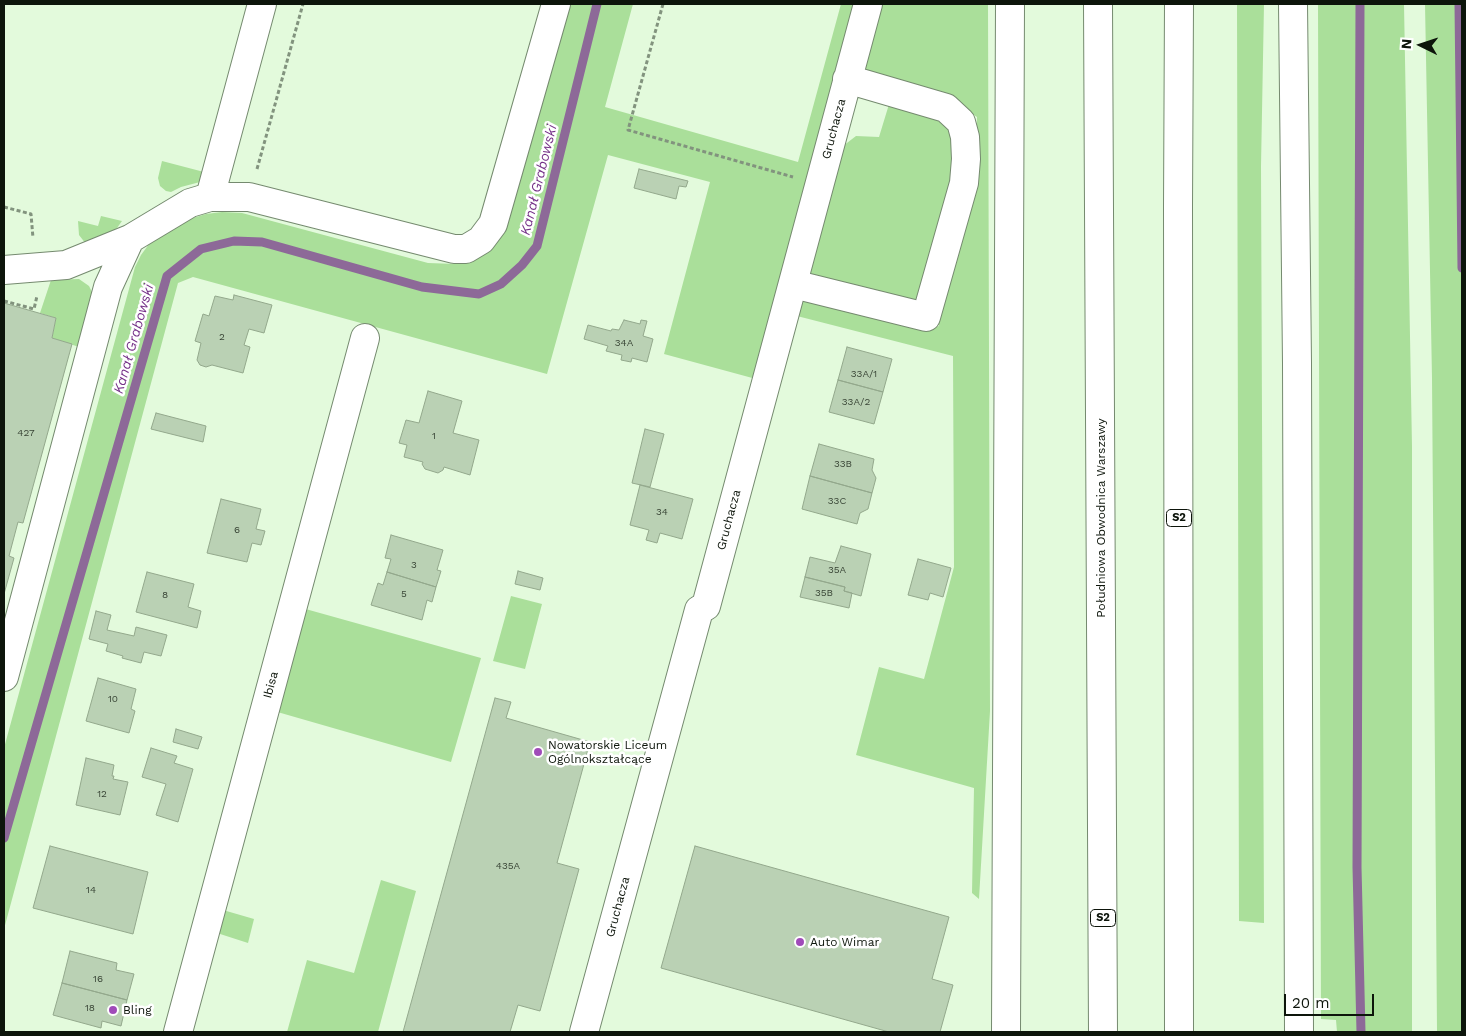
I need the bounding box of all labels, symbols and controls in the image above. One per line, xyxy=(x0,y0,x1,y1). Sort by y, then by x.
north arrow xyxy=(1396,20,1446,70)
text: N xyxy=(1398,38,1414,50)
street label: Gruchacza xyxy=(819,97,849,161)
water label: Kanał Grabowski xyxy=(517,123,561,237)
water label: Kanał Grabowski xyxy=(110,282,158,396)
house number: 2 xyxy=(219,331,225,343)
house number: 34A xyxy=(615,337,633,349)
house number: 33A/1 xyxy=(851,368,877,380)
house number: 33A/2 xyxy=(842,396,870,408)
street label: Południowa Obwodnica Warszawy xyxy=(1094,418,1108,618)
house number: 427 xyxy=(17,427,35,439)
house number: 1 xyxy=(432,430,436,442)
house number: 33B xyxy=(834,458,852,470)
street label: Gruchacza xyxy=(714,488,744,552)
house number: 33C xyxy=(828,495,846,507)
house number: 34 xyxy=(656,506,668,518)
road number: S2 xyxy=(1166,509,1192,526)
house number: 6 xyxy=(234,524,240,536)
house number: 3 xyxy=(411,559,417,571)
house number: 35A xyxy=(828,564,846,576)
house number: 35B xyxy=(815,587,833,599)
house number: 5 xyxy=(401,588,407,600)
house number: 8 xyxy=(162,589,168,601)
street label: Ibisa xyxy=(261,670,281,700)
house number: 10 xyxy=(108,693,118,705)
place label: Nowatorskie Liceum Ogólnokształcące xyxy=(548,738,667,766)
marker: Nowatorskie Liceum Ogólnokształcące xyxy=(532,746,544,758)
house number: 12 xyxy=(97,788,107,800)
house number: 435A xyxy=(496,860,520,872)
street label: Gruchacza xyxy=(603,875,633,939)
house number: 14 xyxy=(86,884,96,896)
road number: S2 xyxy=(1090,910,1116,926)
place label: Auto Wimar xyxy=(810,935,879,949)
marker: Auto Wimar xyxy=(794,936,806,948)
house number: 16 xyxy=(93,973,103,985)
scale bar xyxy=(1286,984,1376,1016)
text: 20 m xyxy=(1292,994,1330,1012)
house number: 18 xyxy=(85,1002,95,1014)
place label: Bling xyxy=(123,1003,152,1017)
marker: Bling xyxy=(107,1004,119,1016)

